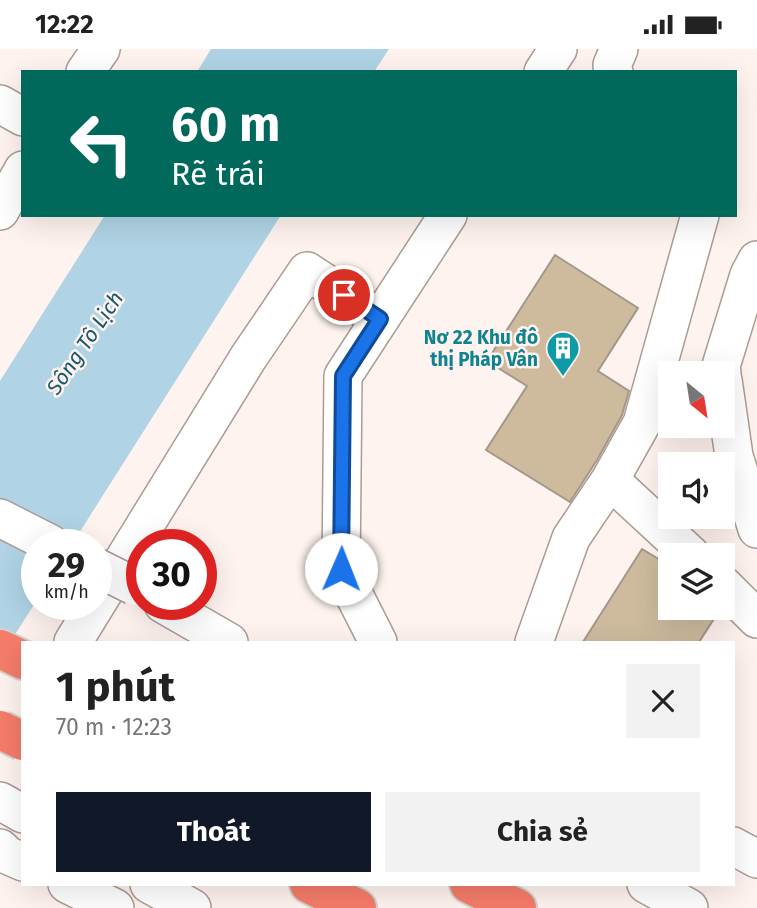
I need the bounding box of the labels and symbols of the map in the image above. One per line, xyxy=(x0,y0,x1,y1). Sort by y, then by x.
pin xyxy=(314,265,374,325)
water label: Sông Tô Lịch xyxy=(40,287,129,400)
place label: Nơ 22 Khu đô thị Pháp Vân xyxy=(424,326,538,371)
building icon: Nơ 22 Khu đô thị Pháp Vân xyxy=(544,329,582,378)
north arrow xyxy=(658,361,735,437)
speed limit sign: 30 xyxy=(126,529,217,620)
position arrow xyxy=(304,532,378,606)

